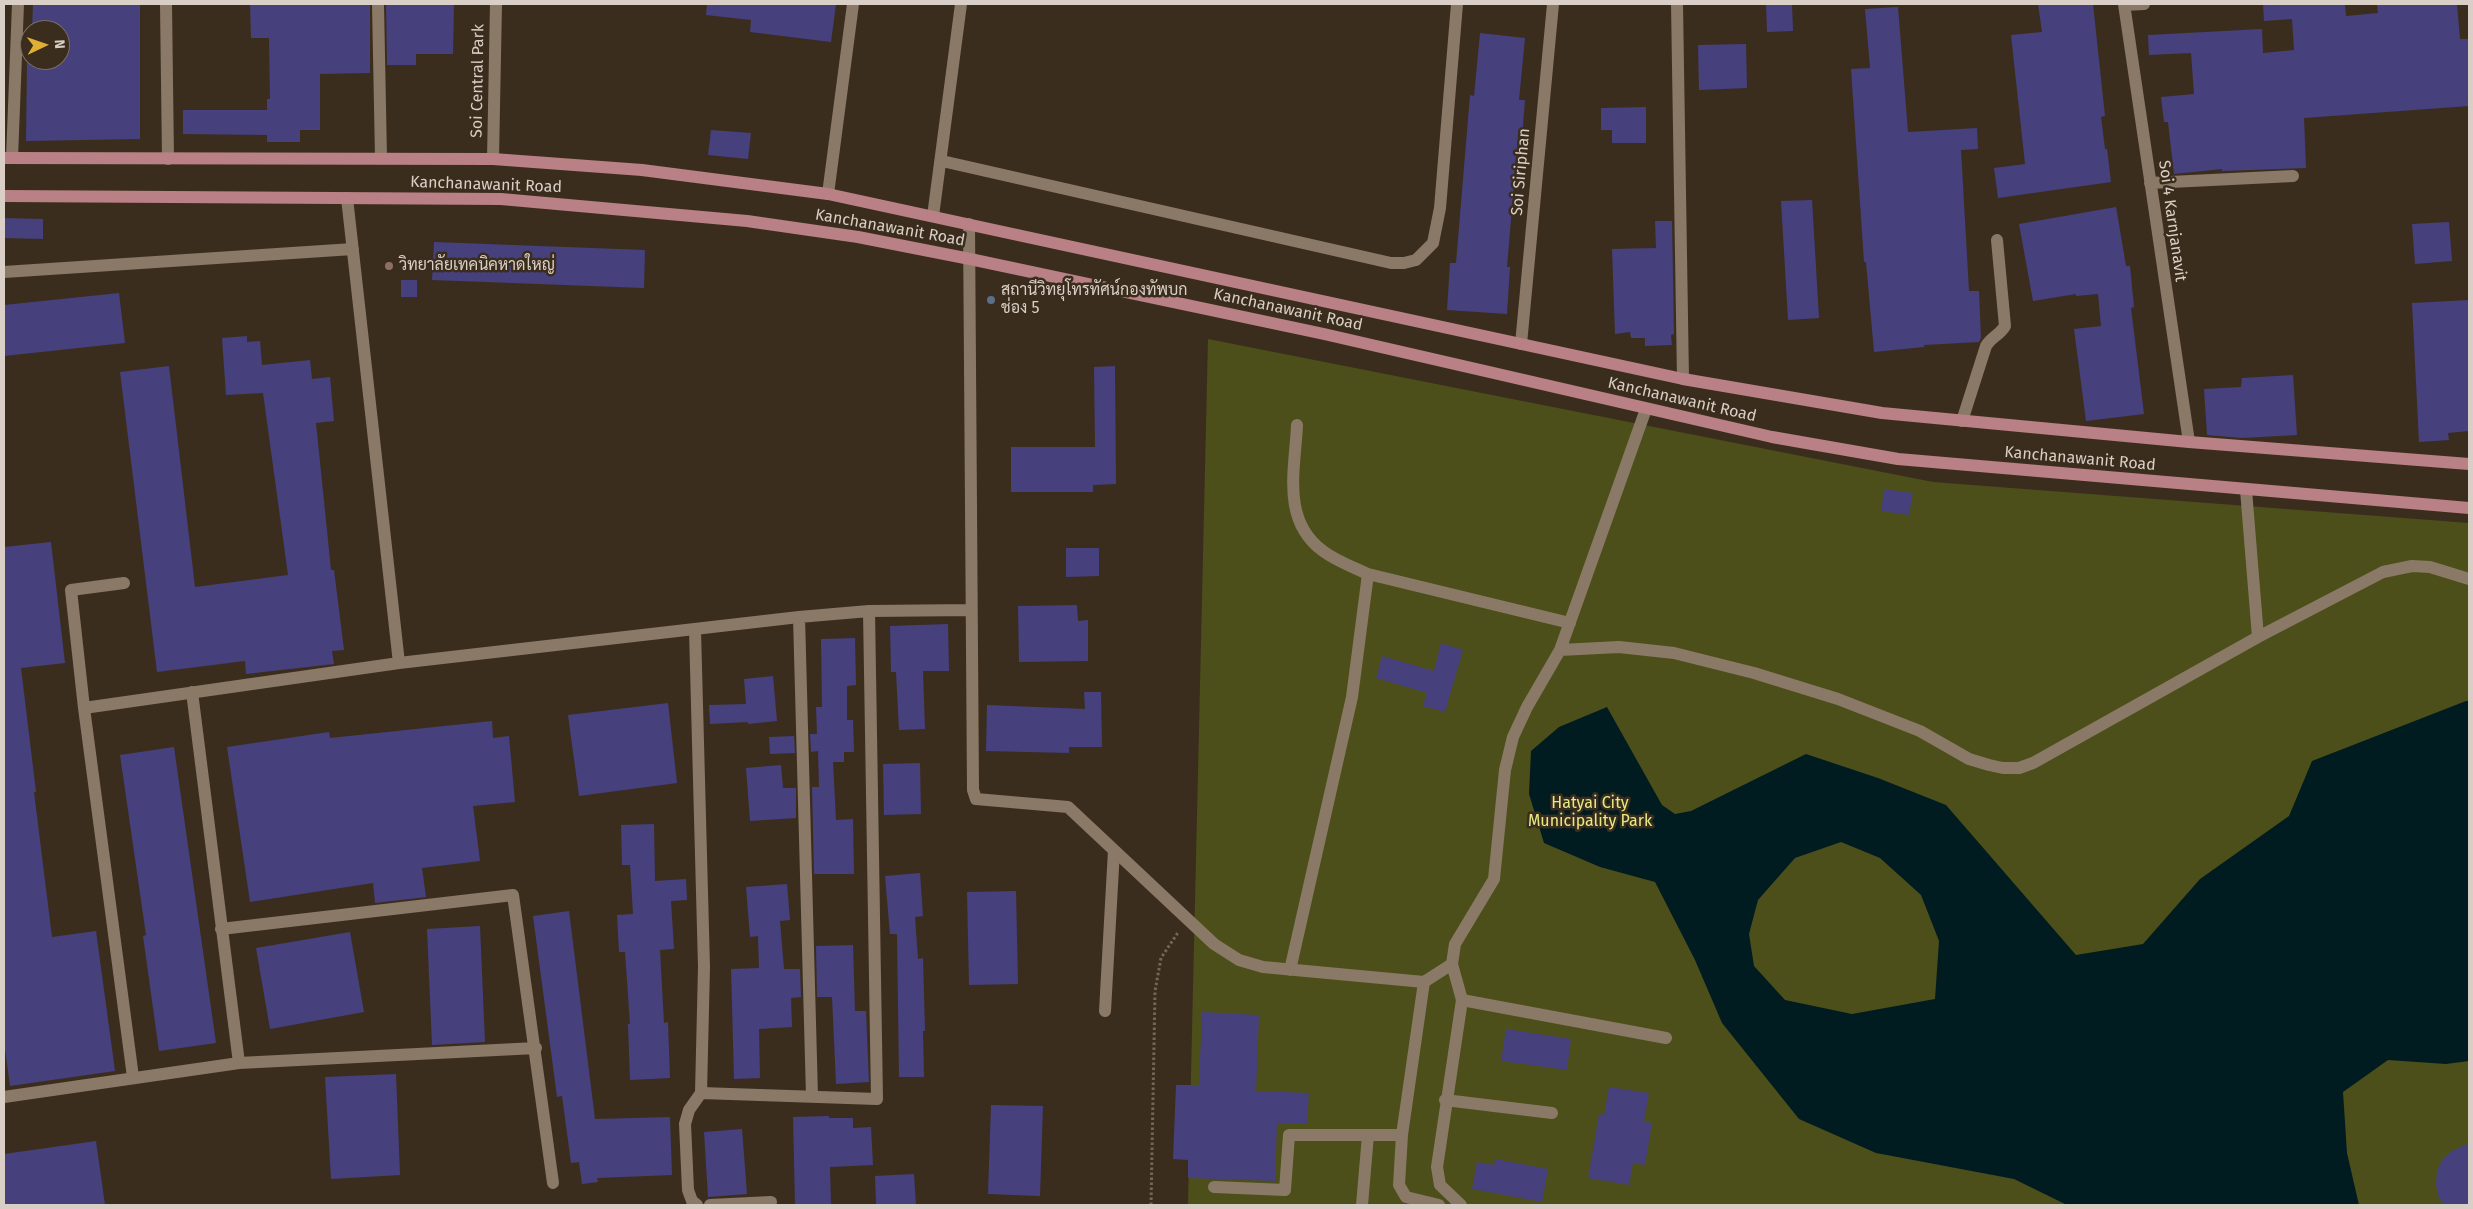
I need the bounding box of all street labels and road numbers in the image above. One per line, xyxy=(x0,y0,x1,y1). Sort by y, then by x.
street label: Soi Central Park xyxy=(467,24,489,138)
street label: Soi Siriphan xyxy=(1508,127,1534,217)
street label: Soi 4 Karnjanavit xyxy=(2154,159,2190,283)
street label: Kanchanawanit Road xyxy=(410,173,562,197)
street label: Kanchanawanit Road xyxy=(814,205,966,251)
street label: Kanchanawanit Road xyxy=(1212,285,1364,335)
street label: Kanchanawanit Road xyxy=(1606,374,1758,426)
street label: Kanchanawanit Road xyxy=(2004,443,2156,475)

